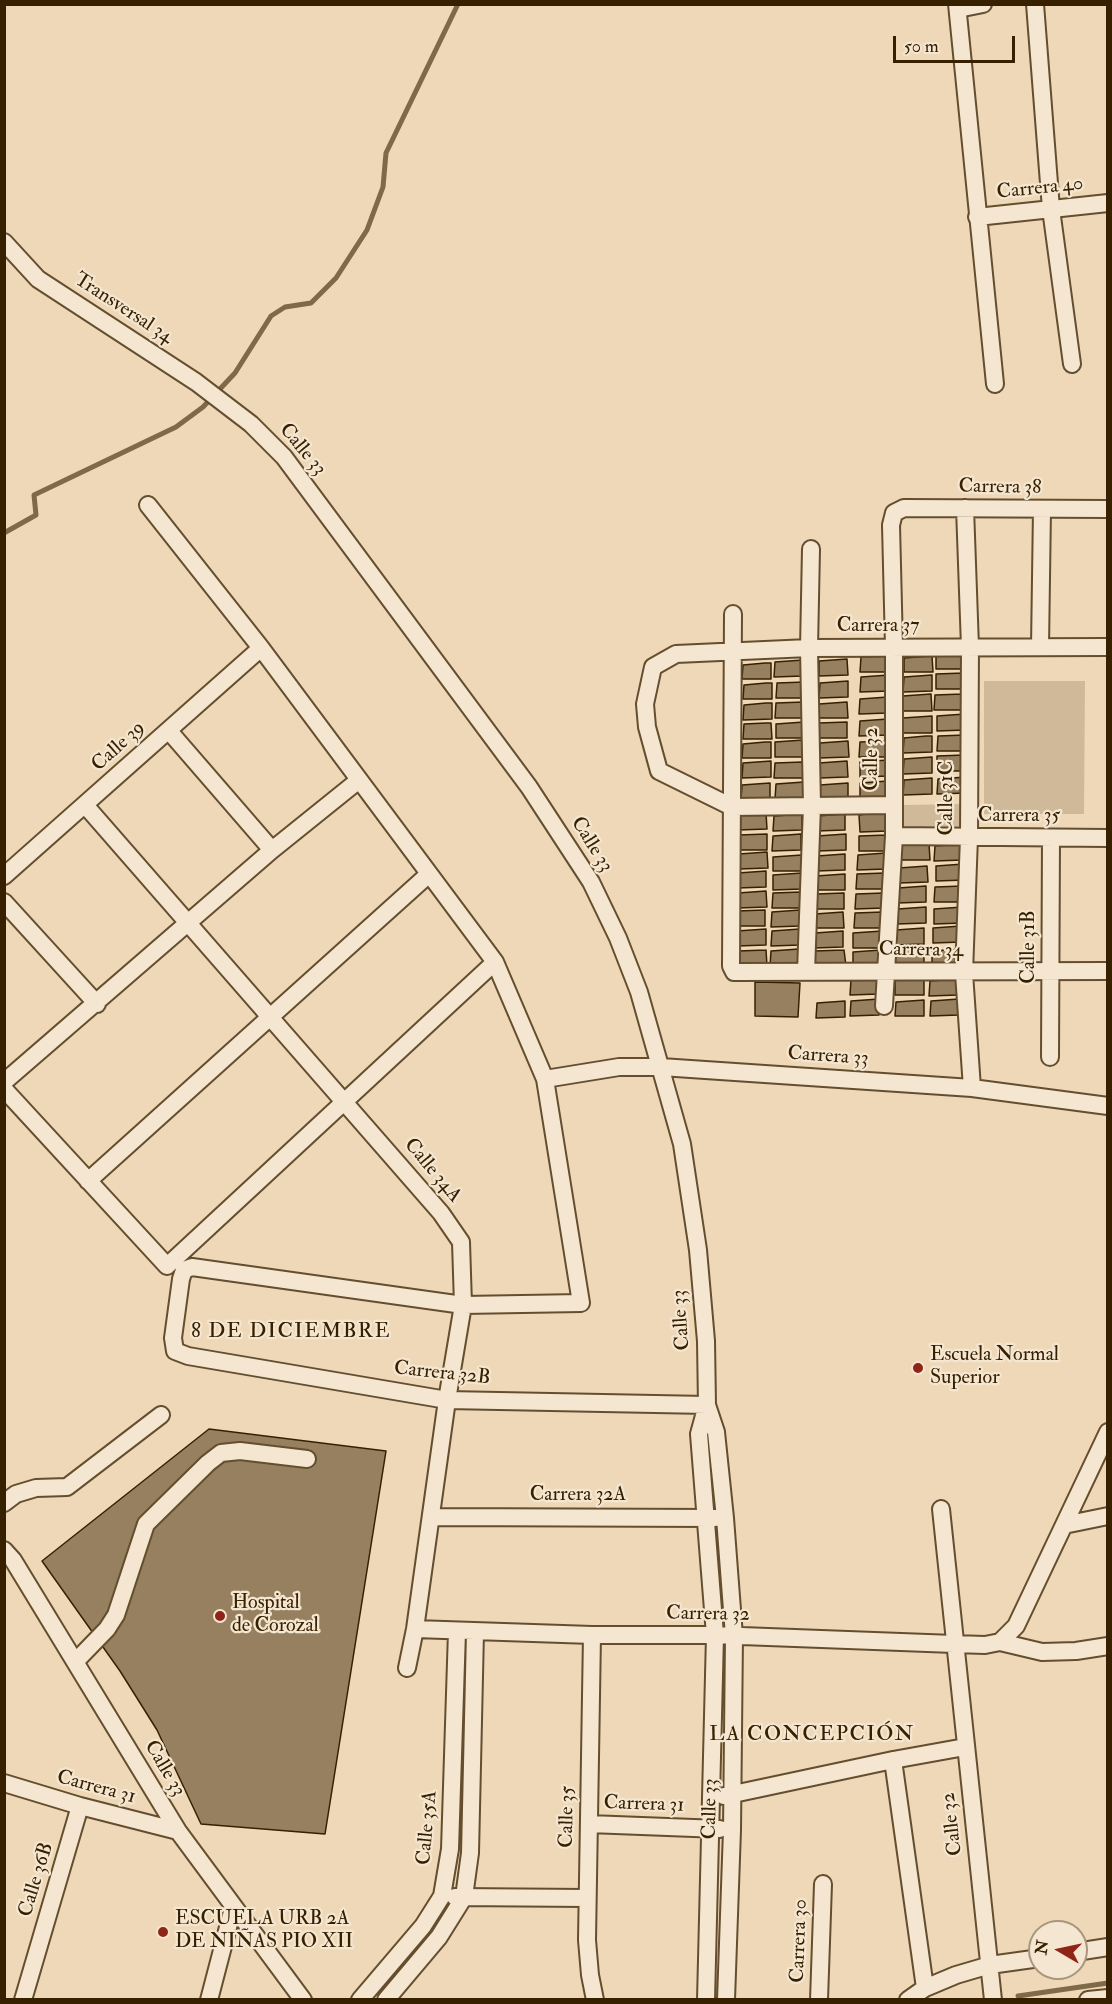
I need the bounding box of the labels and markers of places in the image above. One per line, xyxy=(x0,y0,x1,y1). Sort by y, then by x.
place label: Escuela Normal Superior xyxy=(930,1344,1059,1391)
marker: Escuela Normal Superior xyxy=(911,1361,925,1375)
place label: Hospital de Corozal xyxy=(232,1592,319,1639)
marker: Hospital de Corozal xyxy=(213,1609,227,1623)
place label: ESCUELA URB 2A DE NIÑAS PIO XII xyxy=(175,1908,353,1955)
marker: ESCUELA URB 2A DE NIÑAS PIO XII xyxy=(156,1925,170,1939)

